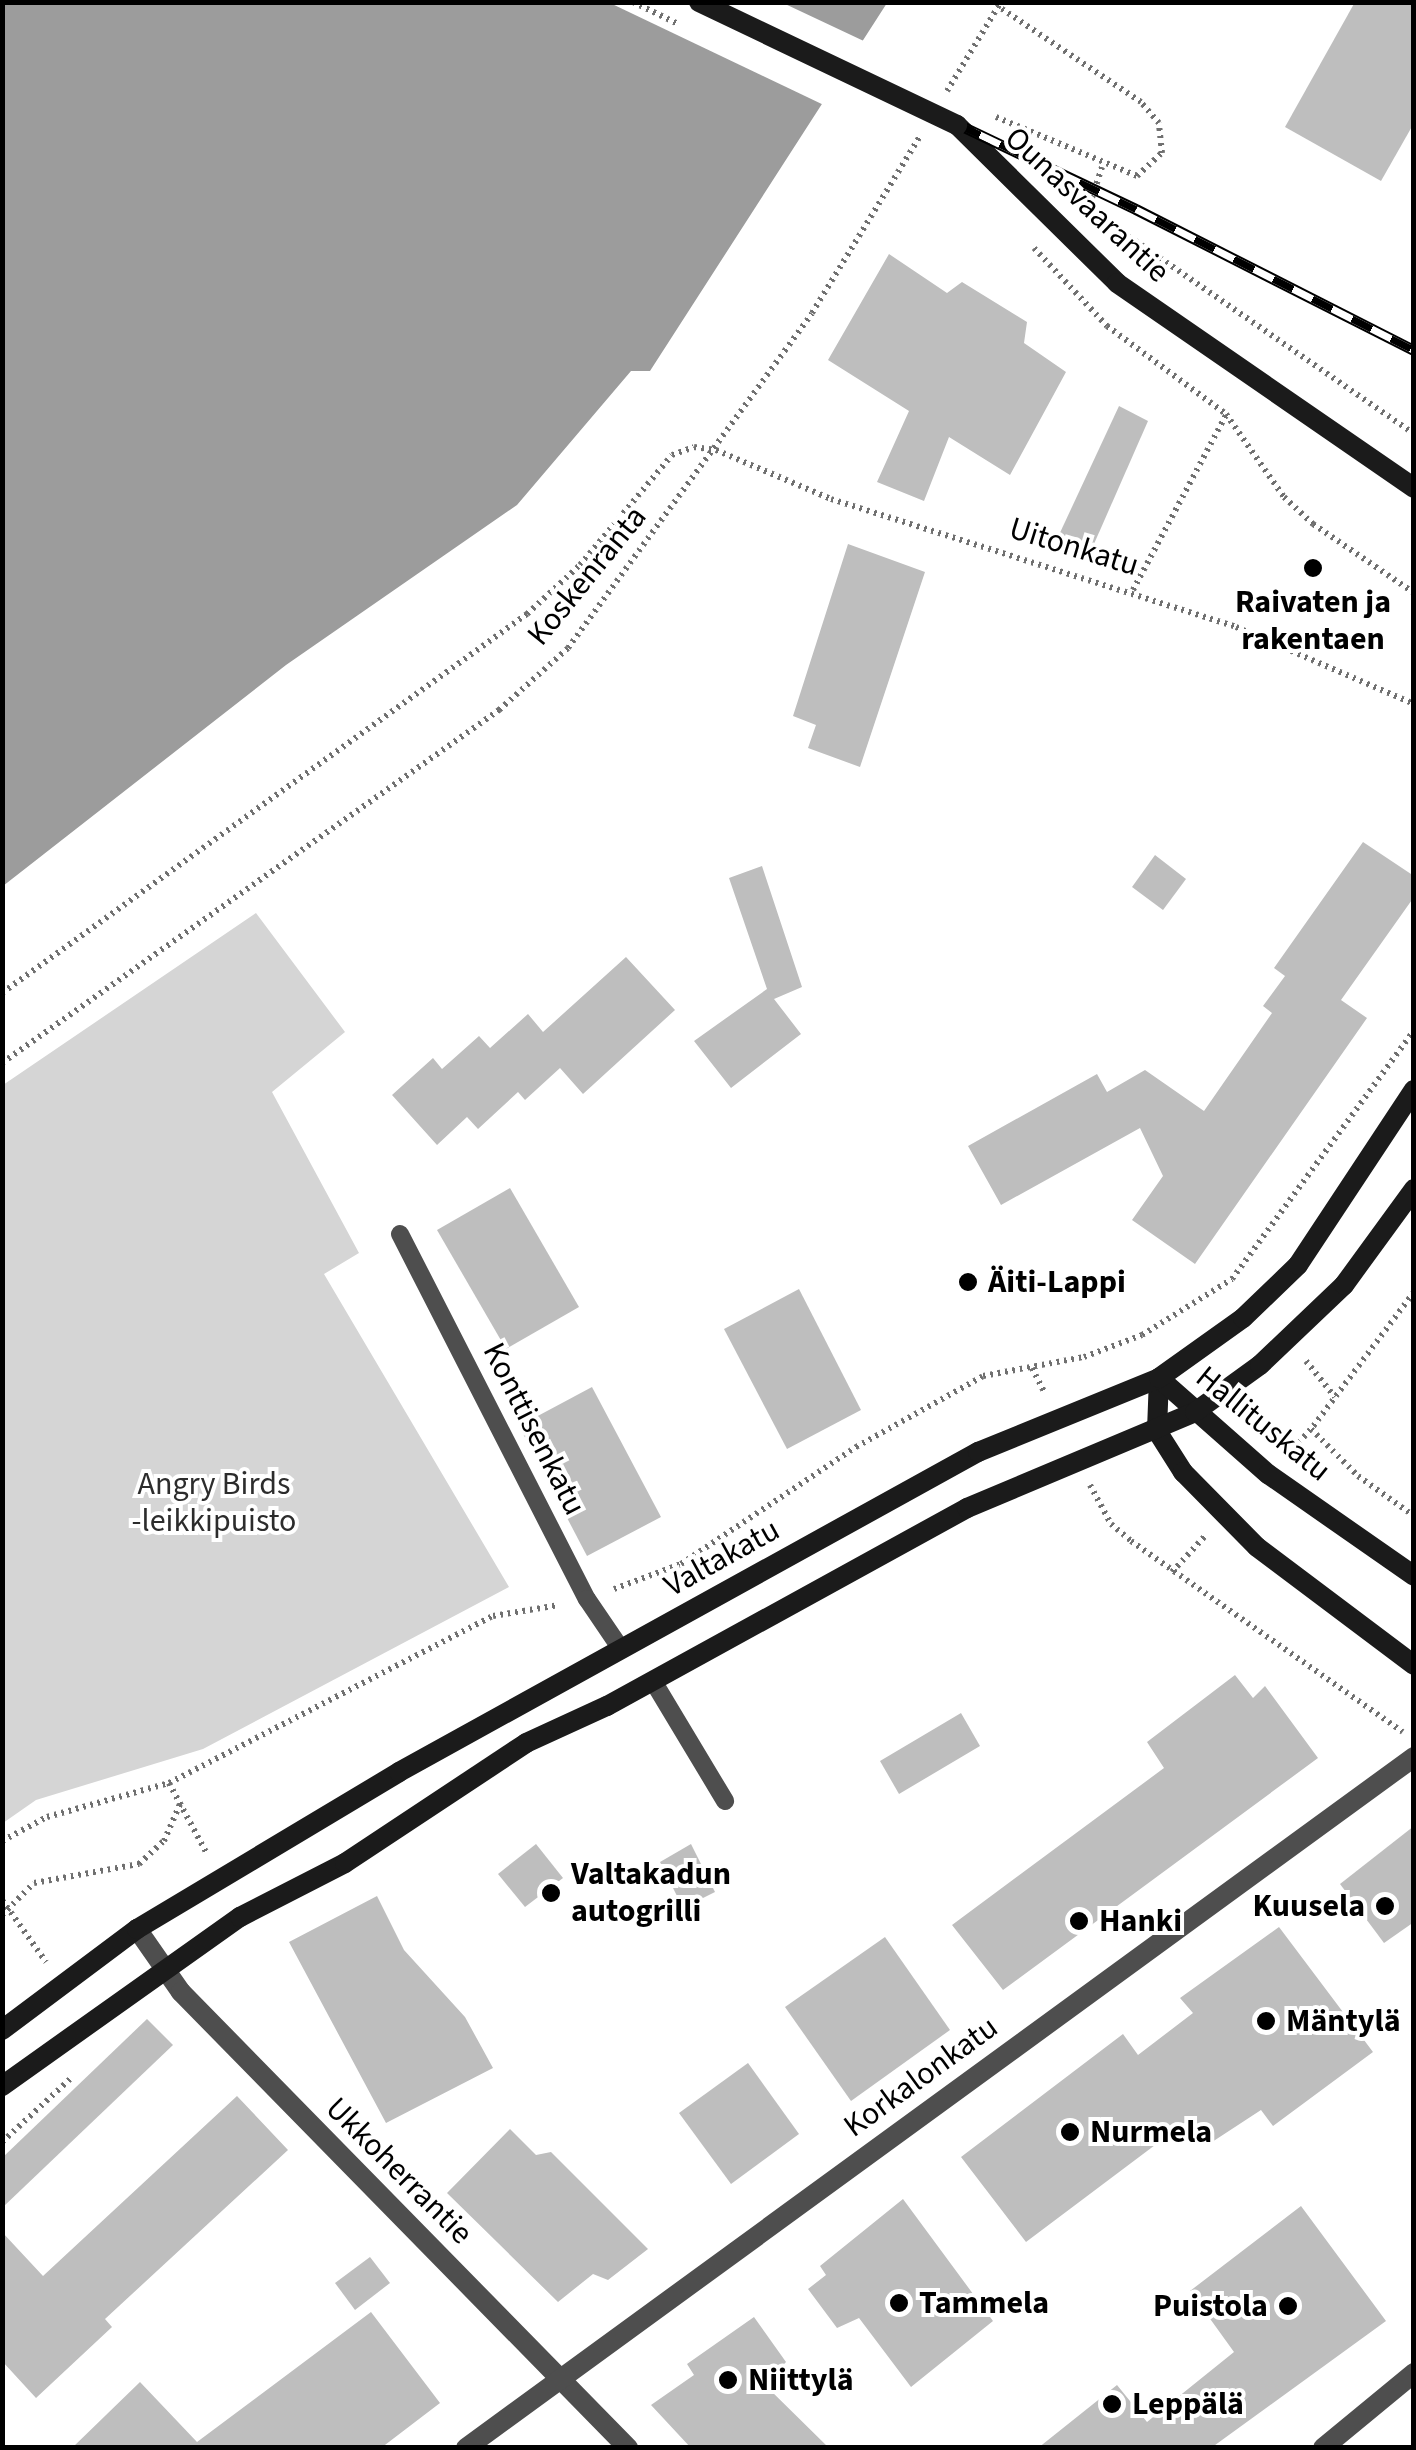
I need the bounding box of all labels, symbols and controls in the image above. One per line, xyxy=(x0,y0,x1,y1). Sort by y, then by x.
street label: Ounasvaarantie xyxy=(997,119,1177,291)
street label: Koskenranta xyxy=(519,499,655,653)
street label: Uitonkatu xyxy=(1005,509,1143,585)
marker: Raivaten ja rakentaen xyxy=(1302,557,1324,579)
place label: Raivaten ja rakentaen xyxy=(1235,584,1391,659)
place label: Äiti-Lappi xyxy=(988,1263,1126,1301)
marker: Äiti-Lappi xyxy=(957,1271,979,1293)
street label: Konttisenkatu xyxy=(474,1336,594,1522)
street label: Hallituskatu xyxy=(1188,1358,1338,1490)
park label: Angry Birds -leikkipuisto xyxy=(132,1466,296,1541)
street label: Valtakatu xyxy=(658,1511,786,1605)
place label: Valtakadun autogrilli xyxy=(571,1856,731,1931)
marker: Valtakadun autogrilli xyxy=(540,1882,562,1904)
place label: Kuusela xyxy=(1253,1887,1365,1925)
marker: Kuusela xyxy=(1374,1895,1396,1917)
place label: Hanki xyxy=(1099,1902,1182,1940)
marker: Hanki xyxy=(1068,1910,1090,1932)
place label: Mäntylä xyxy=(1286,2002,1400,2040)
street label: Korkalonkatu xyxy=(837,2008,1005,2146)
marker: Mäntylä xyxy=(1255,2010,1277,2032)
street label: Ukkoherrantie xyxy=(318,2090,480,2252)
place label: Nurmela xyxy=(1090,2113,1212,2151)
marker: Nurmela xyxy=(1059,2121,1081,2143)
place label: Tammela xyxy=(919,2284,1049,2322)
place label: Puistola xyxy=(1153,2287,1268,2325)
marker: Tammela xyxy=(888,2292,910,2314)
marker: Puistola xyxy=(1277,2295,1299,2317)
place label: Niittylä xyxy=(748,2361,854,2399)
marker: Niittylä xyxy=(717,2369,739,2391)
place label: Leppälä xyxy=(1132,2385,1244,2423)
marker: Leppälä xyxy=(1101,2393,1123,2415)

